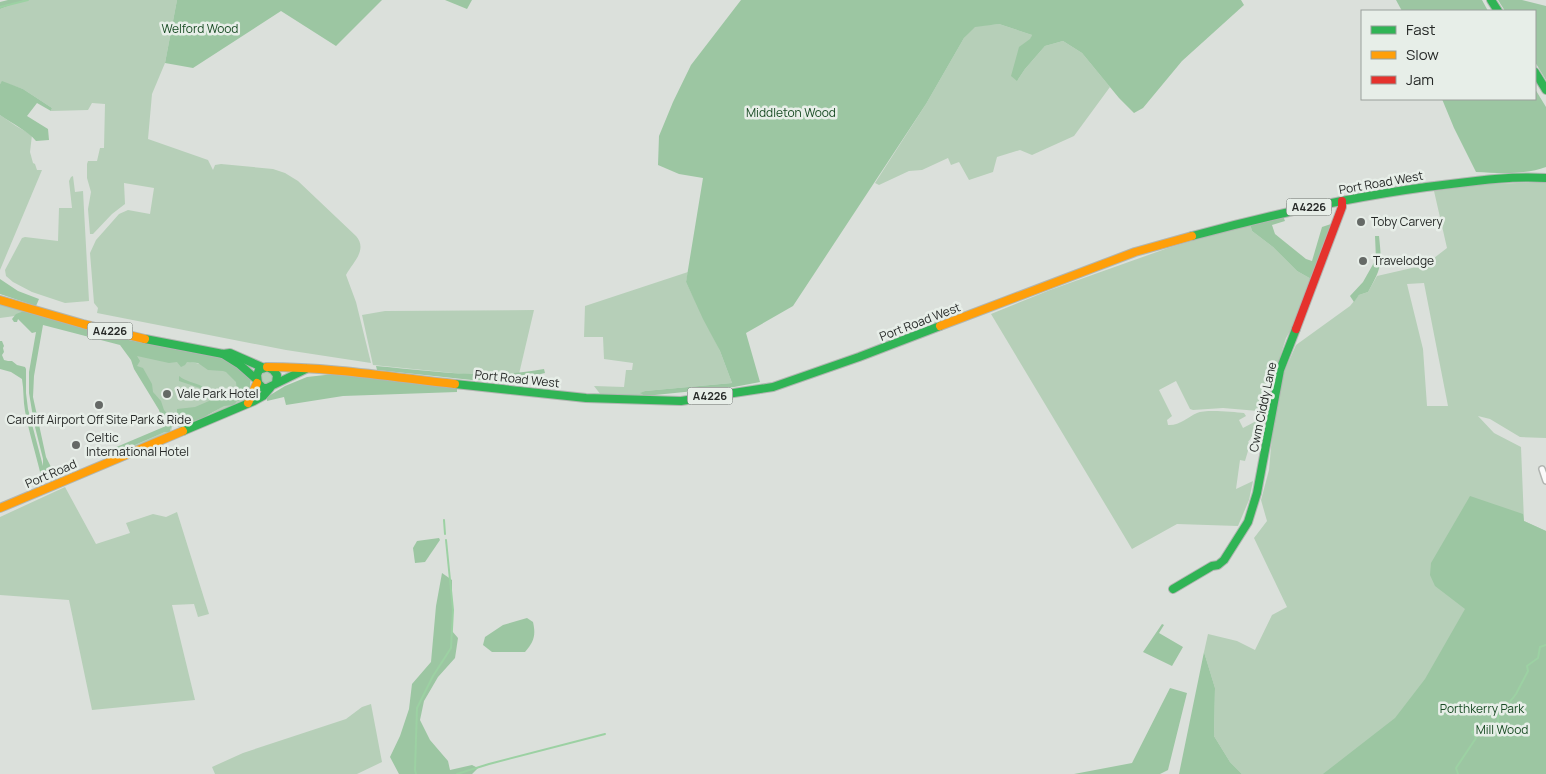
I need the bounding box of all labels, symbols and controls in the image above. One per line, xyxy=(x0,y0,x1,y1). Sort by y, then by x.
legend xyxy=(1361,10,1536,100)
text: Fast xyxy=(1406,19,1435,40)
park label: Welford Wood xyxy=(162,20,238,37)
text: Slow xyxy=(1406,44,1439,65)
text: Jam xyxy=(1406,69,1434,90)
park label: Middleton Wood xyxy=(746,104,836,121)
street label: Port Road West xyxy=(1337,167,1425,198)
road number: A4226 xyxy=(1286,198,1332,216)
place label: Toby Carvery xyxy=(1371,213,1444,230)
marker: Toby Carvery xyxy=(1355,216,1367,228)
place label: Travelodge xyxy=(1373,252,1434,269)
marker: Travelodge xyxy=(1357,255,1369,267)
street label: Port Road West xyxy=(877,298,963,345)
road number: A4226 xyxy=(88,322,132,340)
street label: Cwm Ciddy Lane xyxy=(1245,360,1280,453)
street label: Port Road West xyxy=(474,366,561,391)
place label: Vale Park Hotel xyxy=(177,385,259,402)
marker: Vale Park Hotel xyxy=(161,388,173,400)
road number: A4226 xyxy=(688,388,732,404)
marker: Cardiff Airport Off Site Park & Ride xyxy=(93,399,105,411)
place label: Cardiff Airport Off Site Park & Ride xyxy=(7,411,191,428)
place label: Celtic International Hotel xyxy=(86,429,189,460)
marker: Celtic International Hotel xyxy=(70,439,82,451)
street label: Port Road xyxy=(23,455,79,492)
park label: Porthkerry Park xyxy=(1440,700,1525,717)
park label: Mill Wood xyxy=(1476,721,1528,738)

